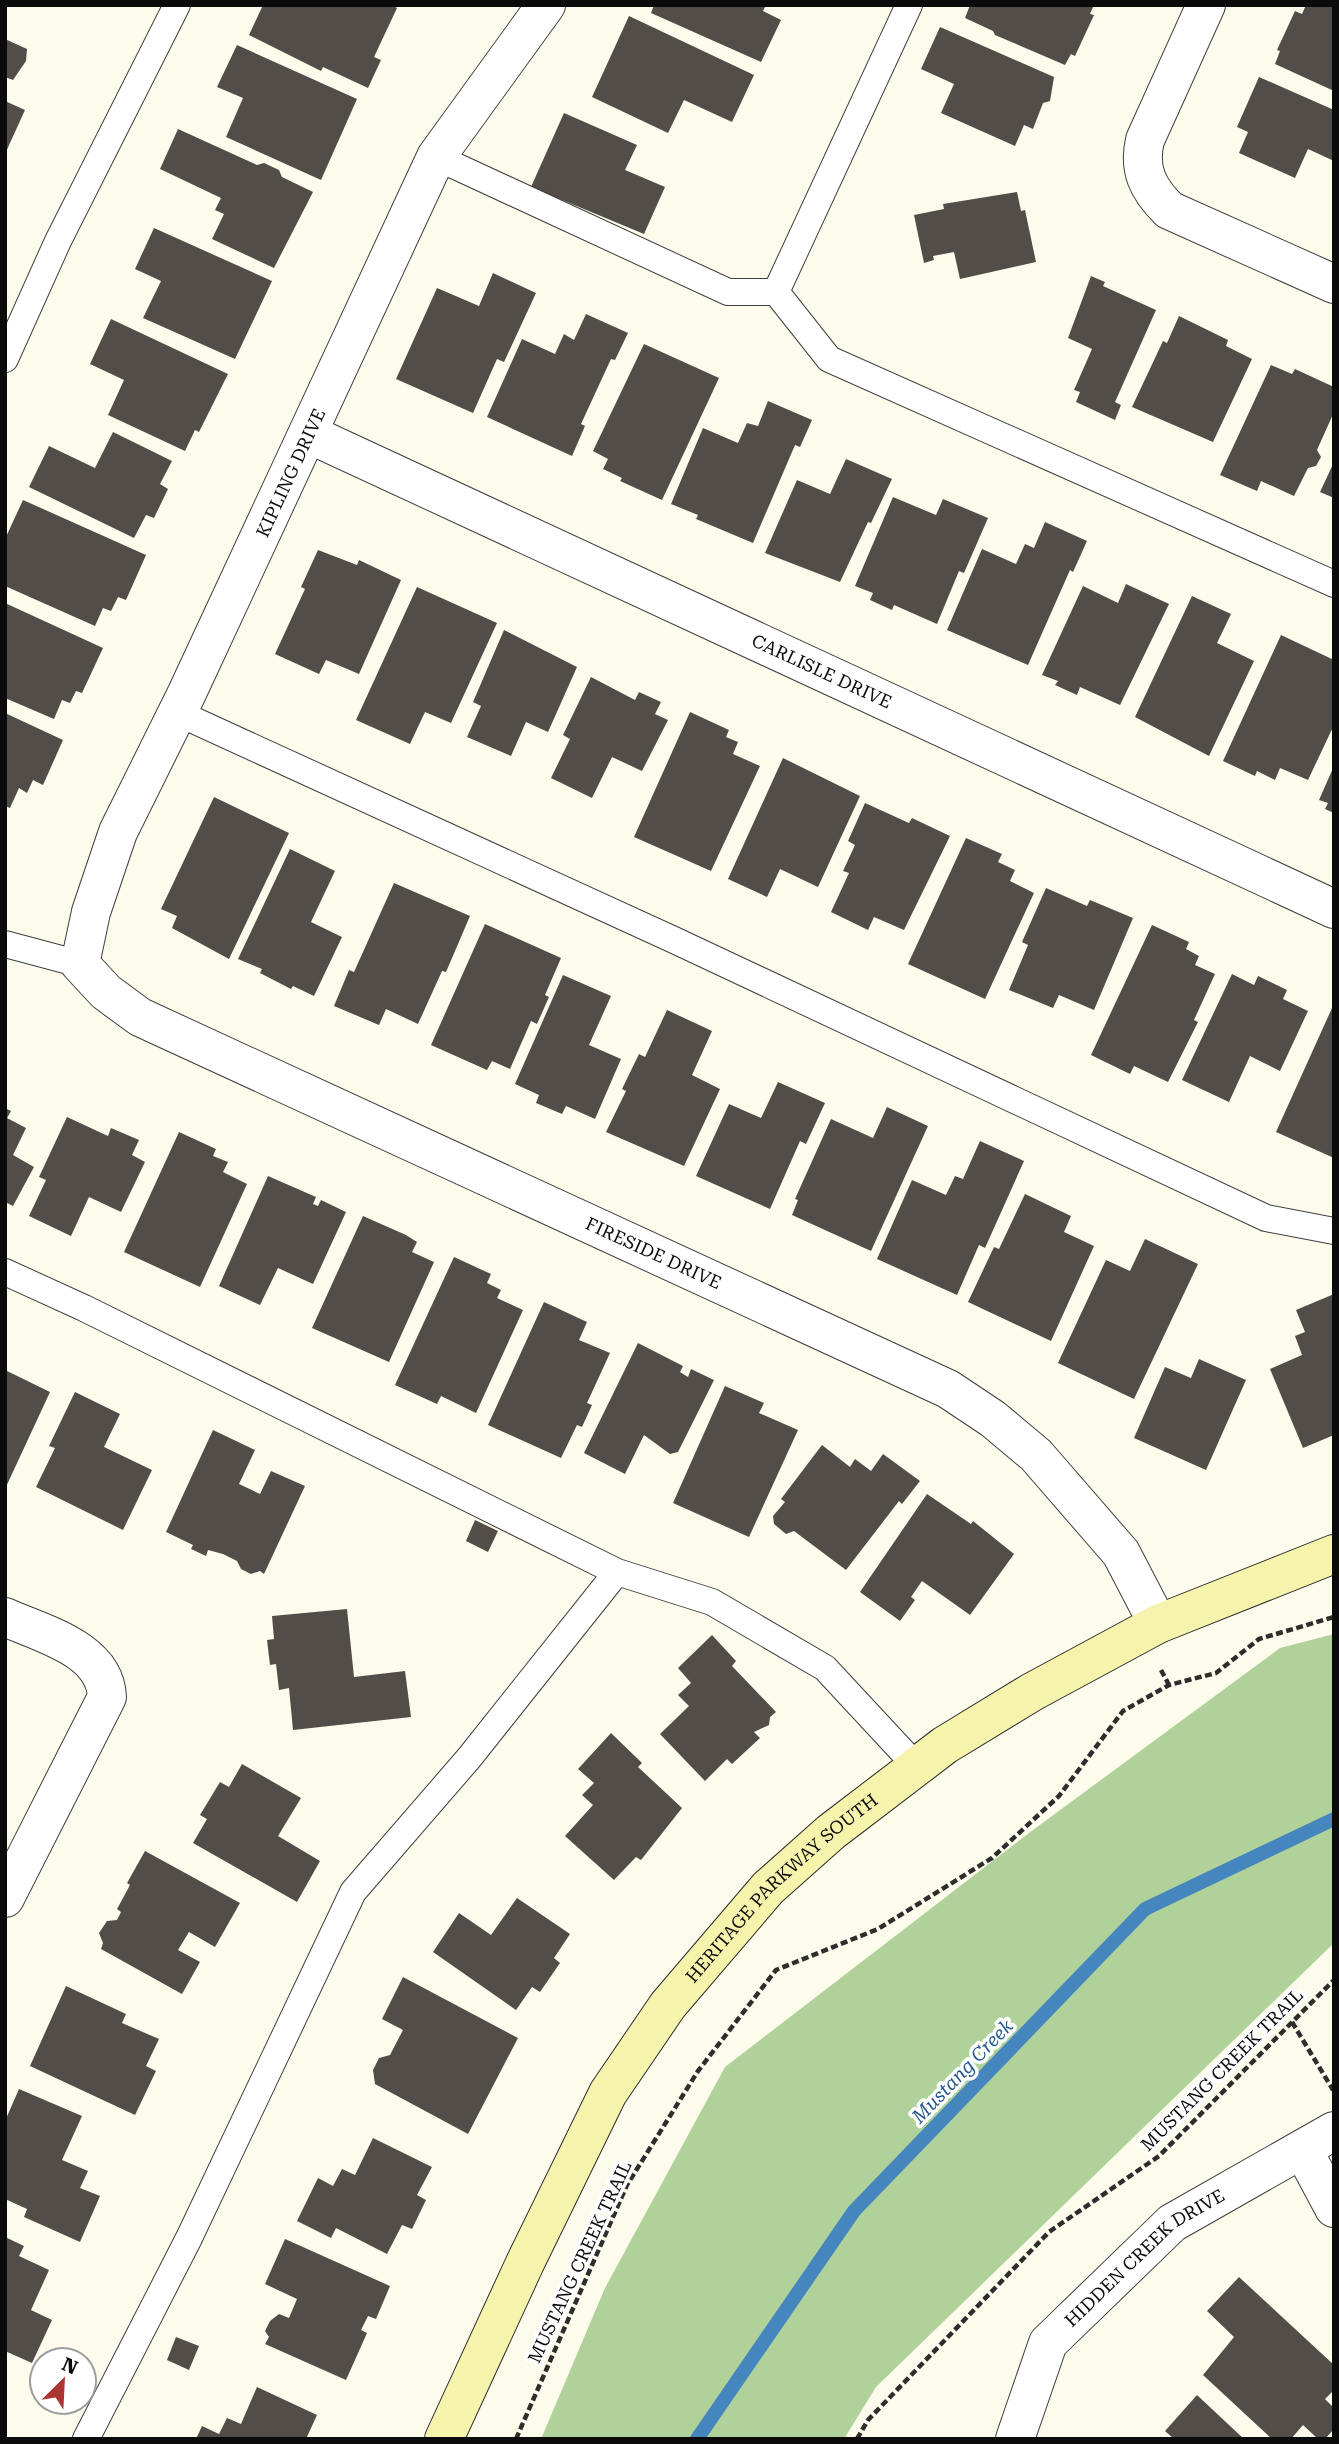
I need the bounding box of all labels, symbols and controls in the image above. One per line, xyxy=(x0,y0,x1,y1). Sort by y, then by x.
street label: KIPLING DRIVE xyxy=(252,405,330,540)
street label: CARLISLE DRIVE xyxy=(749,630,895,713)
street label: FIRESIDE DRIVE xyxy=(582,1213,725,1293)
street label: HERITAGE PARKWAY SOUTH xyxy=(681,1789,882,1987)
street label: MUSTANG CREEK TRAIL xyxy=(1136,1984,1307,2155)
water label: Mustang Creek xyxy=(906,2014,1018,2129)
street label: MUSTANG CREEK TRAIL xyxy=(523,2157,636,2366)
street label: HIDDEN CREEK DRIVE xyxy=(1060,2184,1228,2331)
north arrow xyxy=(28,2346,98,2416)
text: N xyxy=(58,2352,81,2380)

